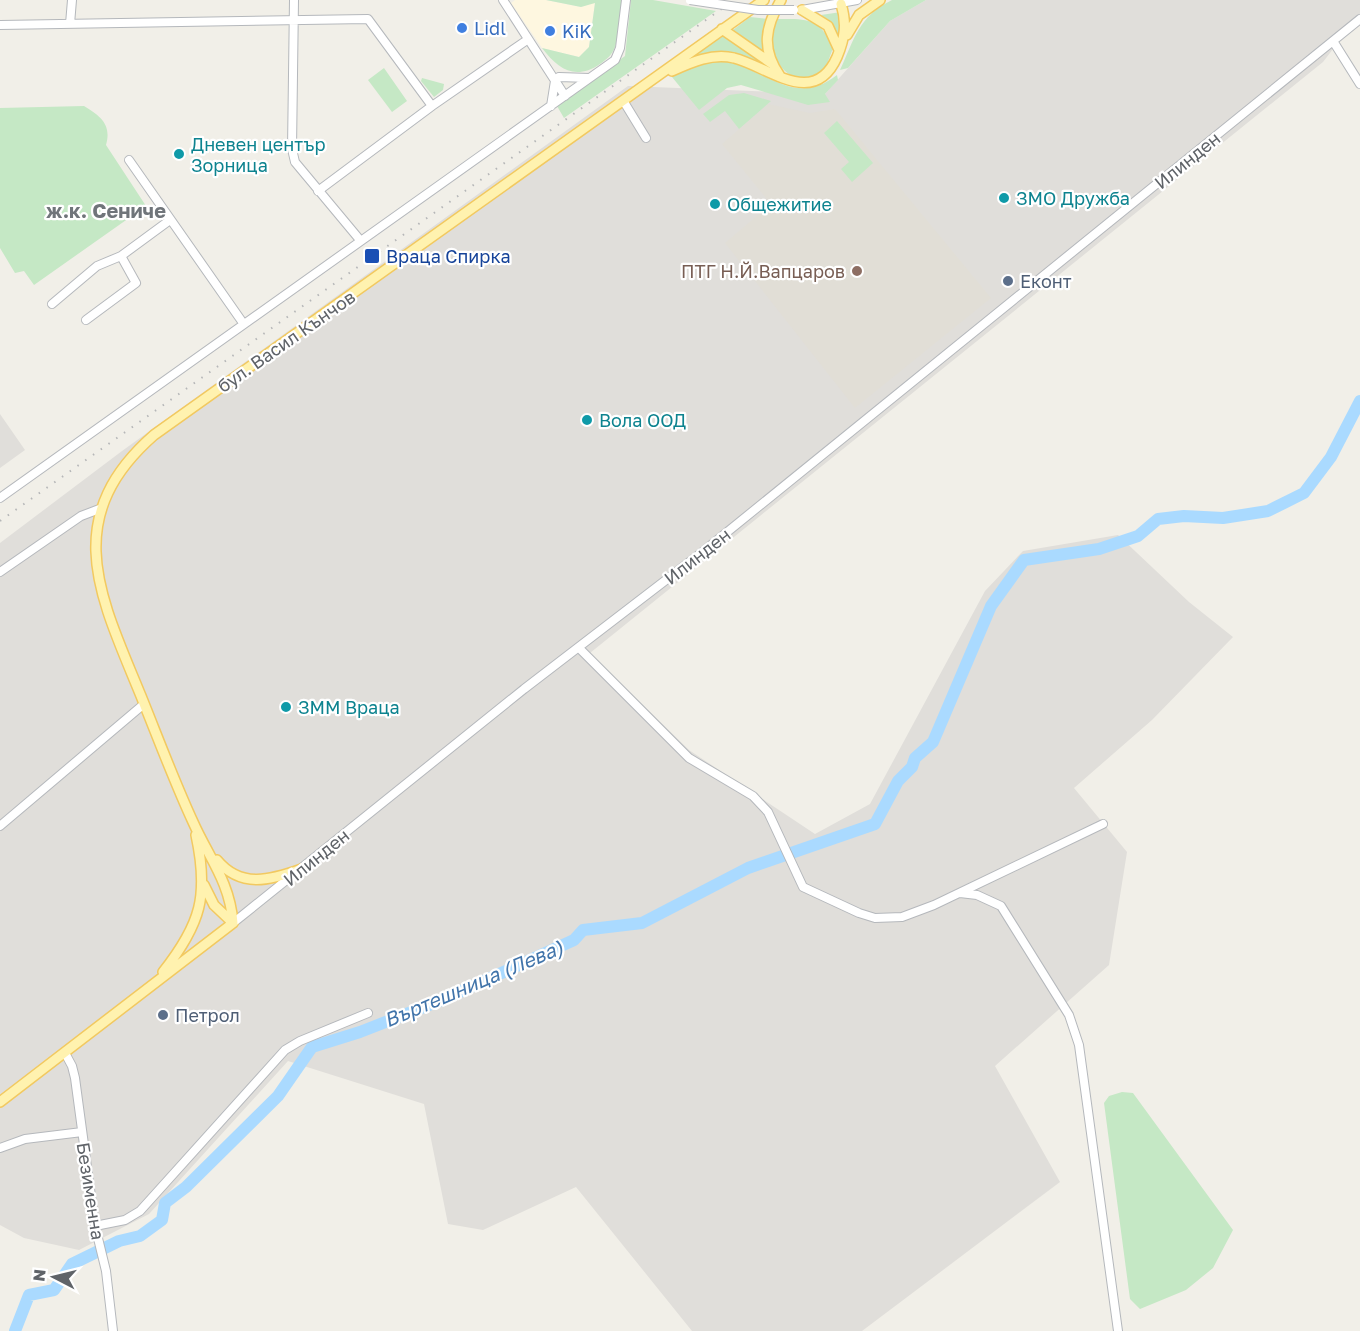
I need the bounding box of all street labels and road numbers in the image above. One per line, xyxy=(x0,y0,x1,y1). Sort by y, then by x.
street label: Илинден xyxy=(1150,127,1224,193)
street label: бул. Васил Кънчов xyxy=(213,285,359,397)
street label: Илинден xyxy=(659,523,735,589)
street label: Илинден xyxy=(279,824,353,890)
street label: Безименна xyxy=(72,1141,110,1241)

